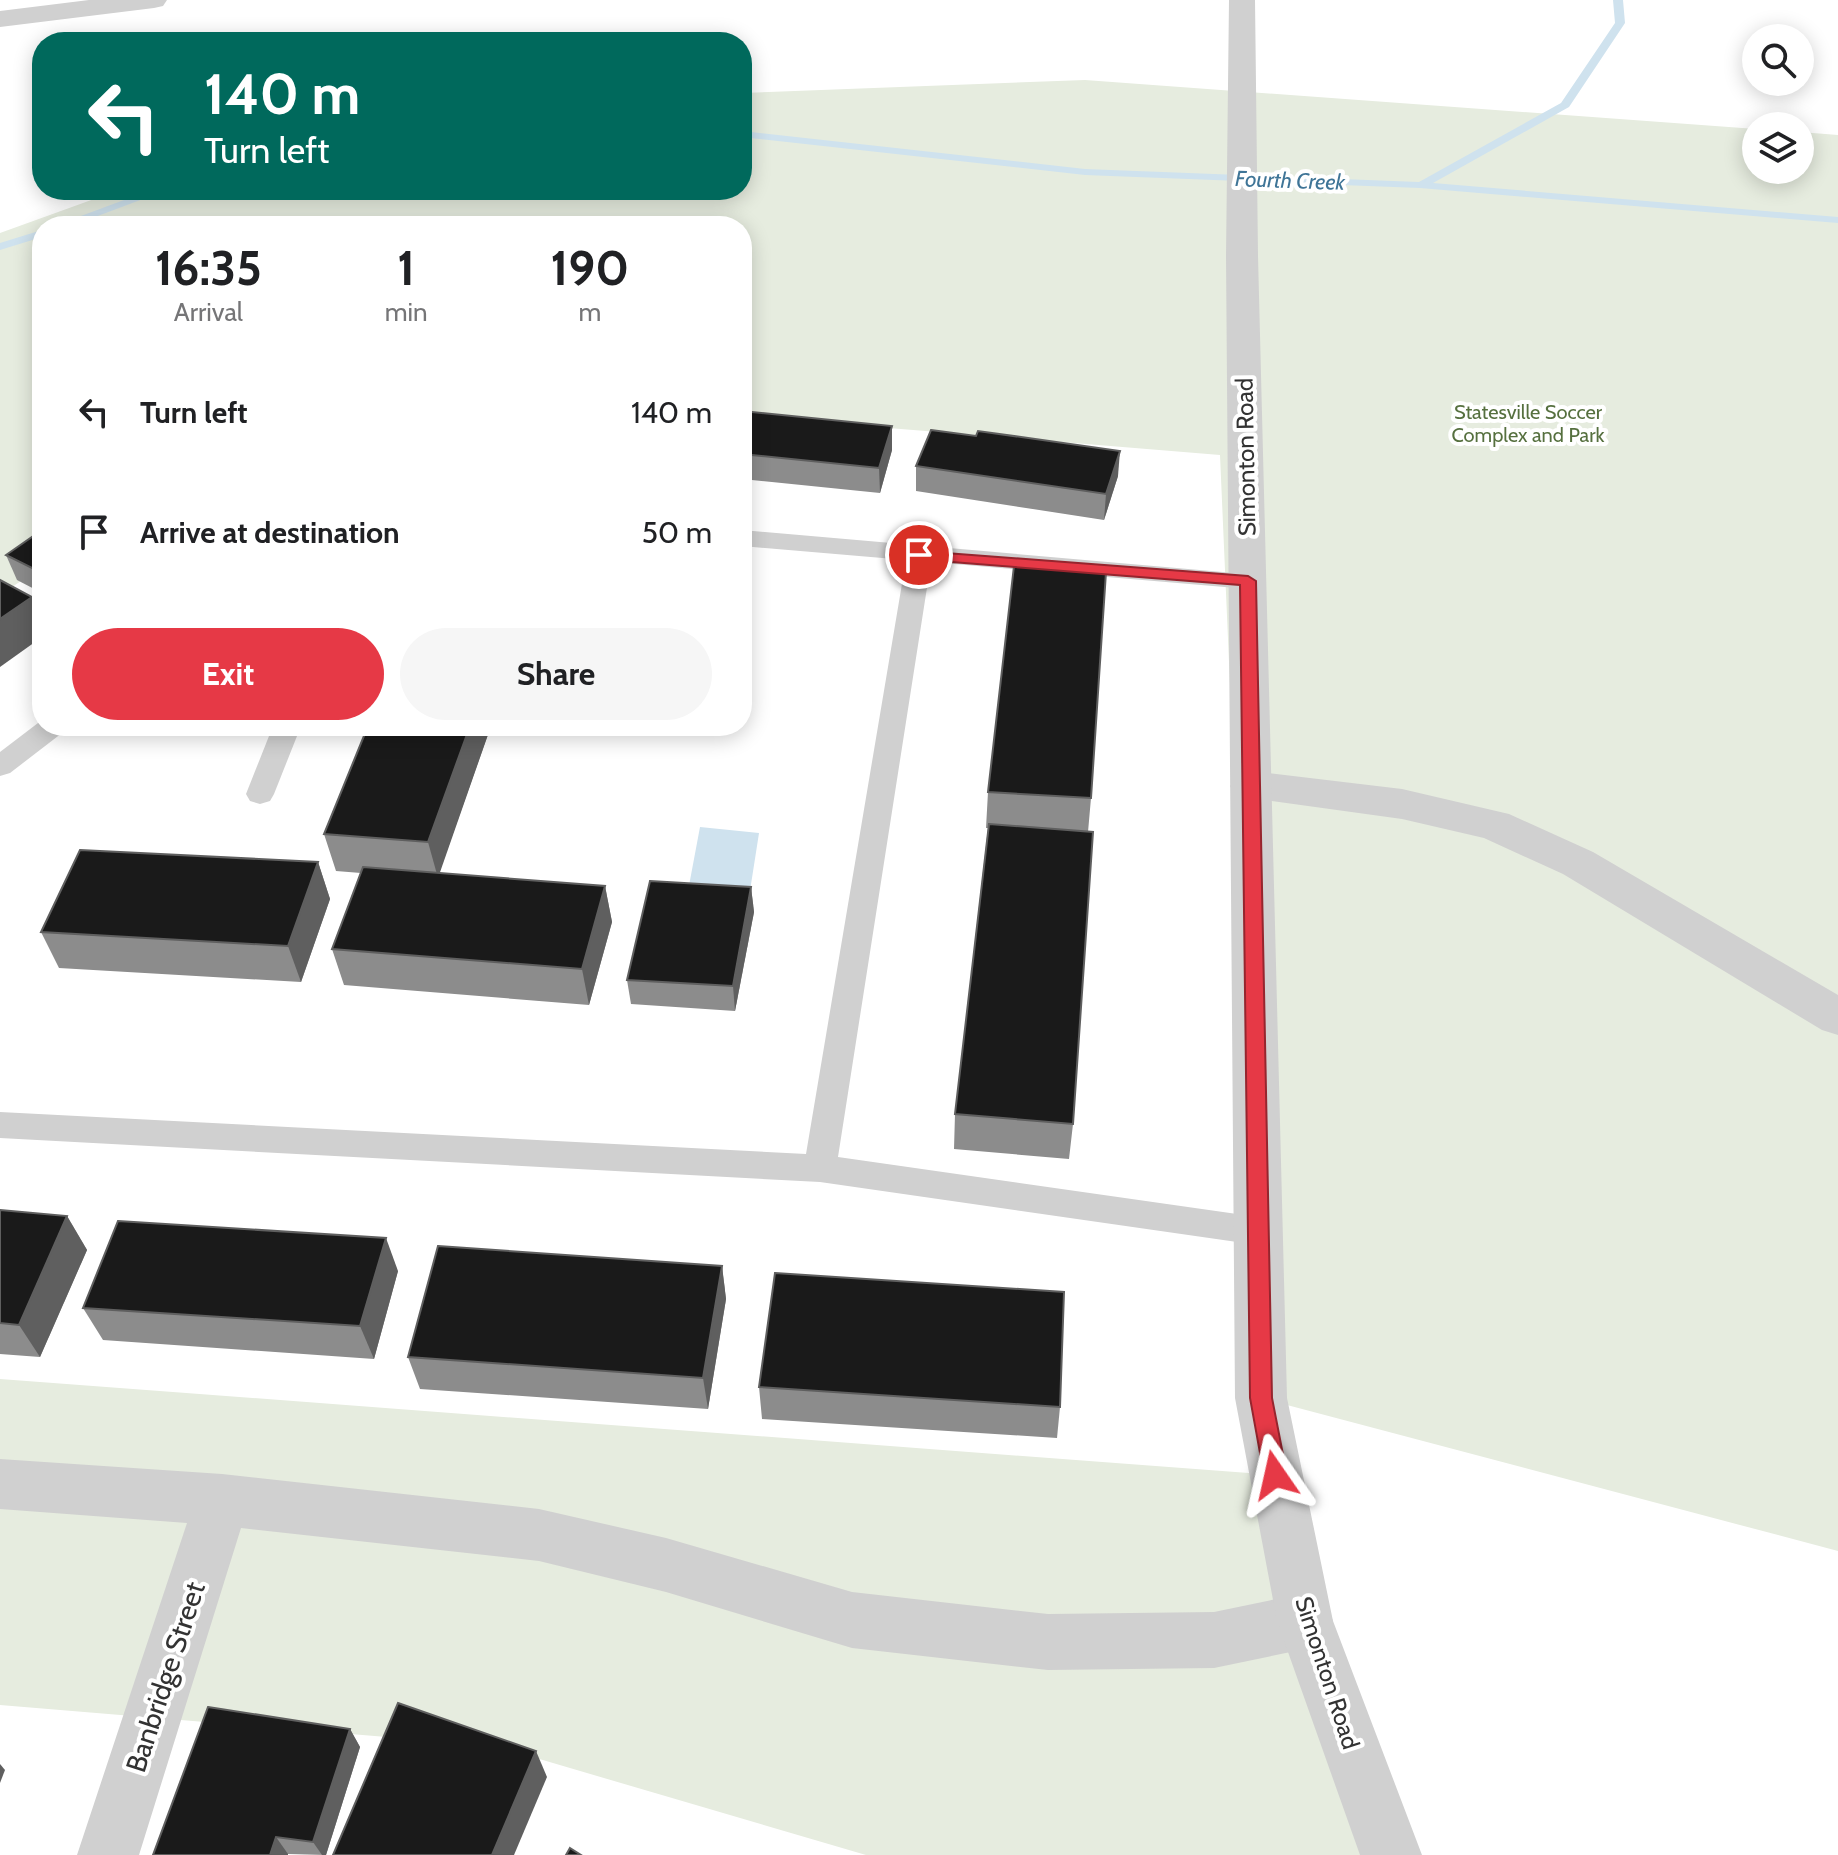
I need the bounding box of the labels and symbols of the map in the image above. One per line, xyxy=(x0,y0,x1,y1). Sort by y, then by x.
water label: Fourth Creek xyxy=(1235,165,1346,196)
street label: Simonton Road xyxy=(1230,378,1261,536)
park label: Statesville Soccer Complex and Park xyxy=(1452,400,1604,447)
pin xyxy=(885,521,953,589)
position arrow xyxy=(1233,1433,1317,1517)
street label: Banbridge Street xyxy=(118,1577,212,1777)
street label: Simonton Road xyxy=(1289,1593,1366,1753)

